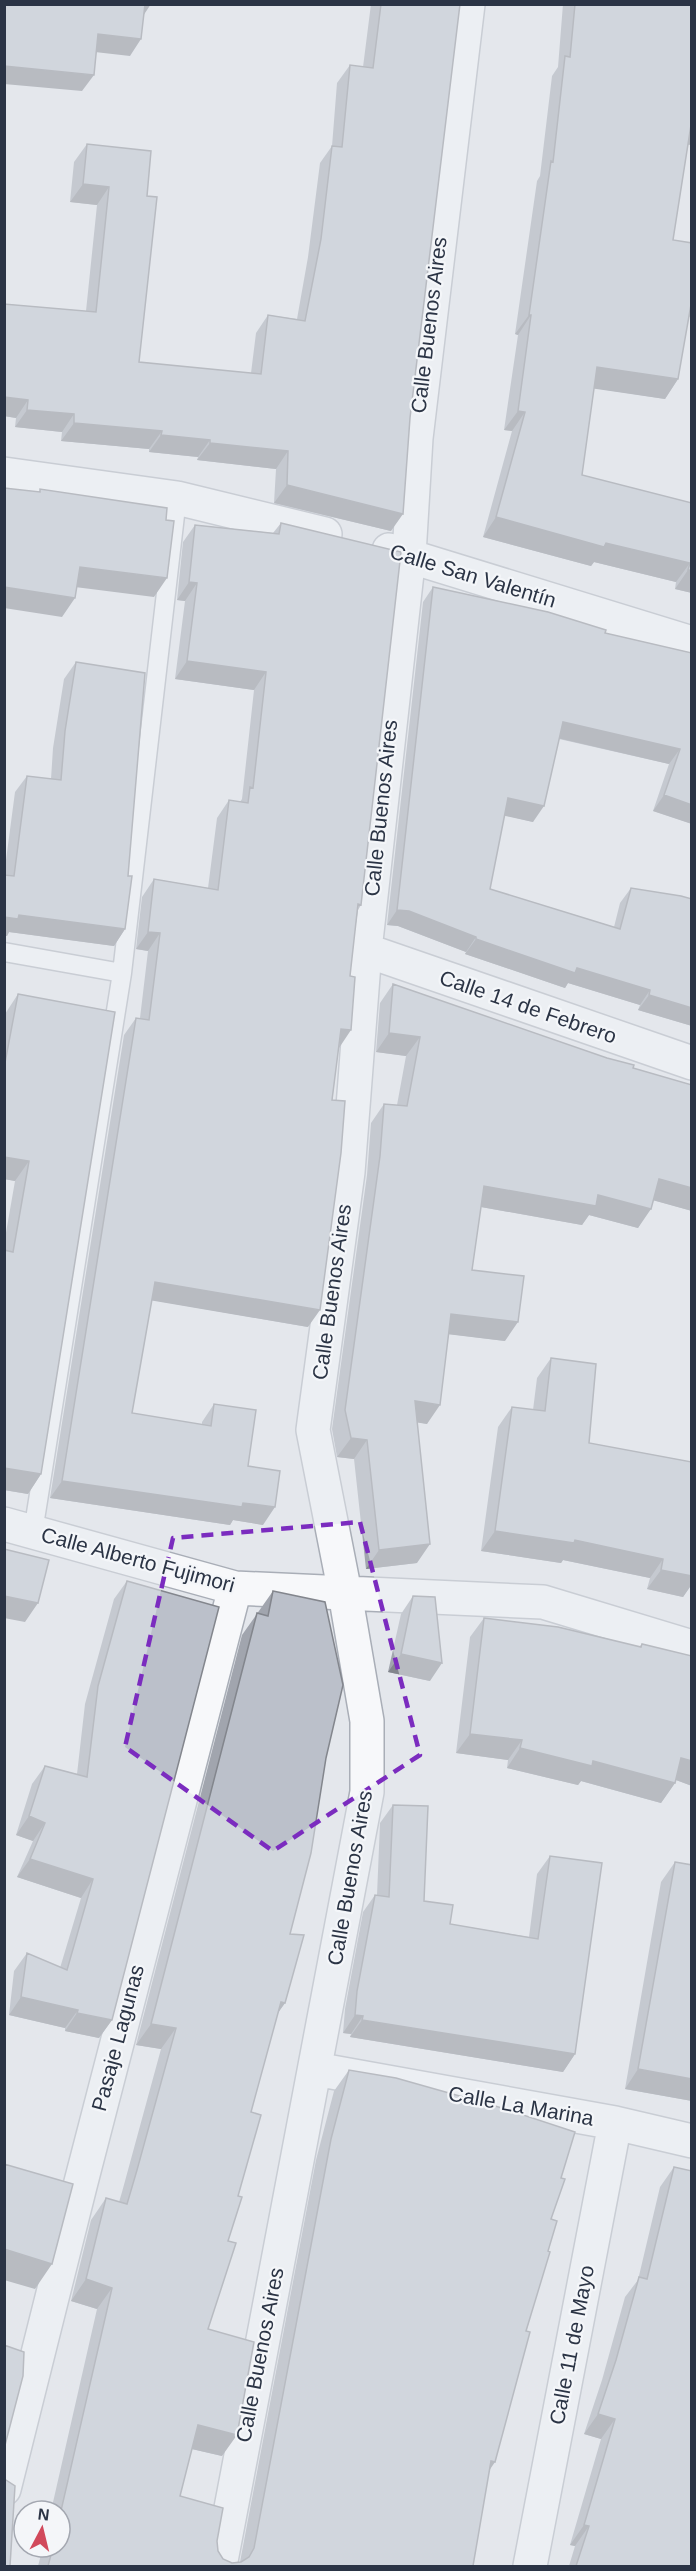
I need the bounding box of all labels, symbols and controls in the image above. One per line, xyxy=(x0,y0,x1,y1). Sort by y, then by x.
street label: Calle Buenos Aires xyxy=(406,235,451,414)
street label: Calle San Valentín xyxy=(387,539,559,612)
street label: Calle Buenos Aires xyxy=(360,719,401,897)
street label: Calle 14 de Febrero xyxy=(437,965,620,1048)
street label: Calle Buenos Aires xyxy=(308,1202,355,1381)
street label: Calle Alberto Fujimori xyxy=(39,1523,237,1596)
street label: Calle Buenos Aires xyxy=(323,1789,376,1967)
street label: Pasaje Lagunas xyxy=(87,1962,148,2114)
street label: Calle La Marina xyxy=(447,2081,596,2130)
street label: Calle 11 de Mayo xyxy=(545,2263,598,2427)
street label: Calle Buenos Aires xyxy=(231,2266,288,2444)
north arrow xyxy=(12,2499,72,2559)
text: N xyxy=(37,2505,51,2524)

